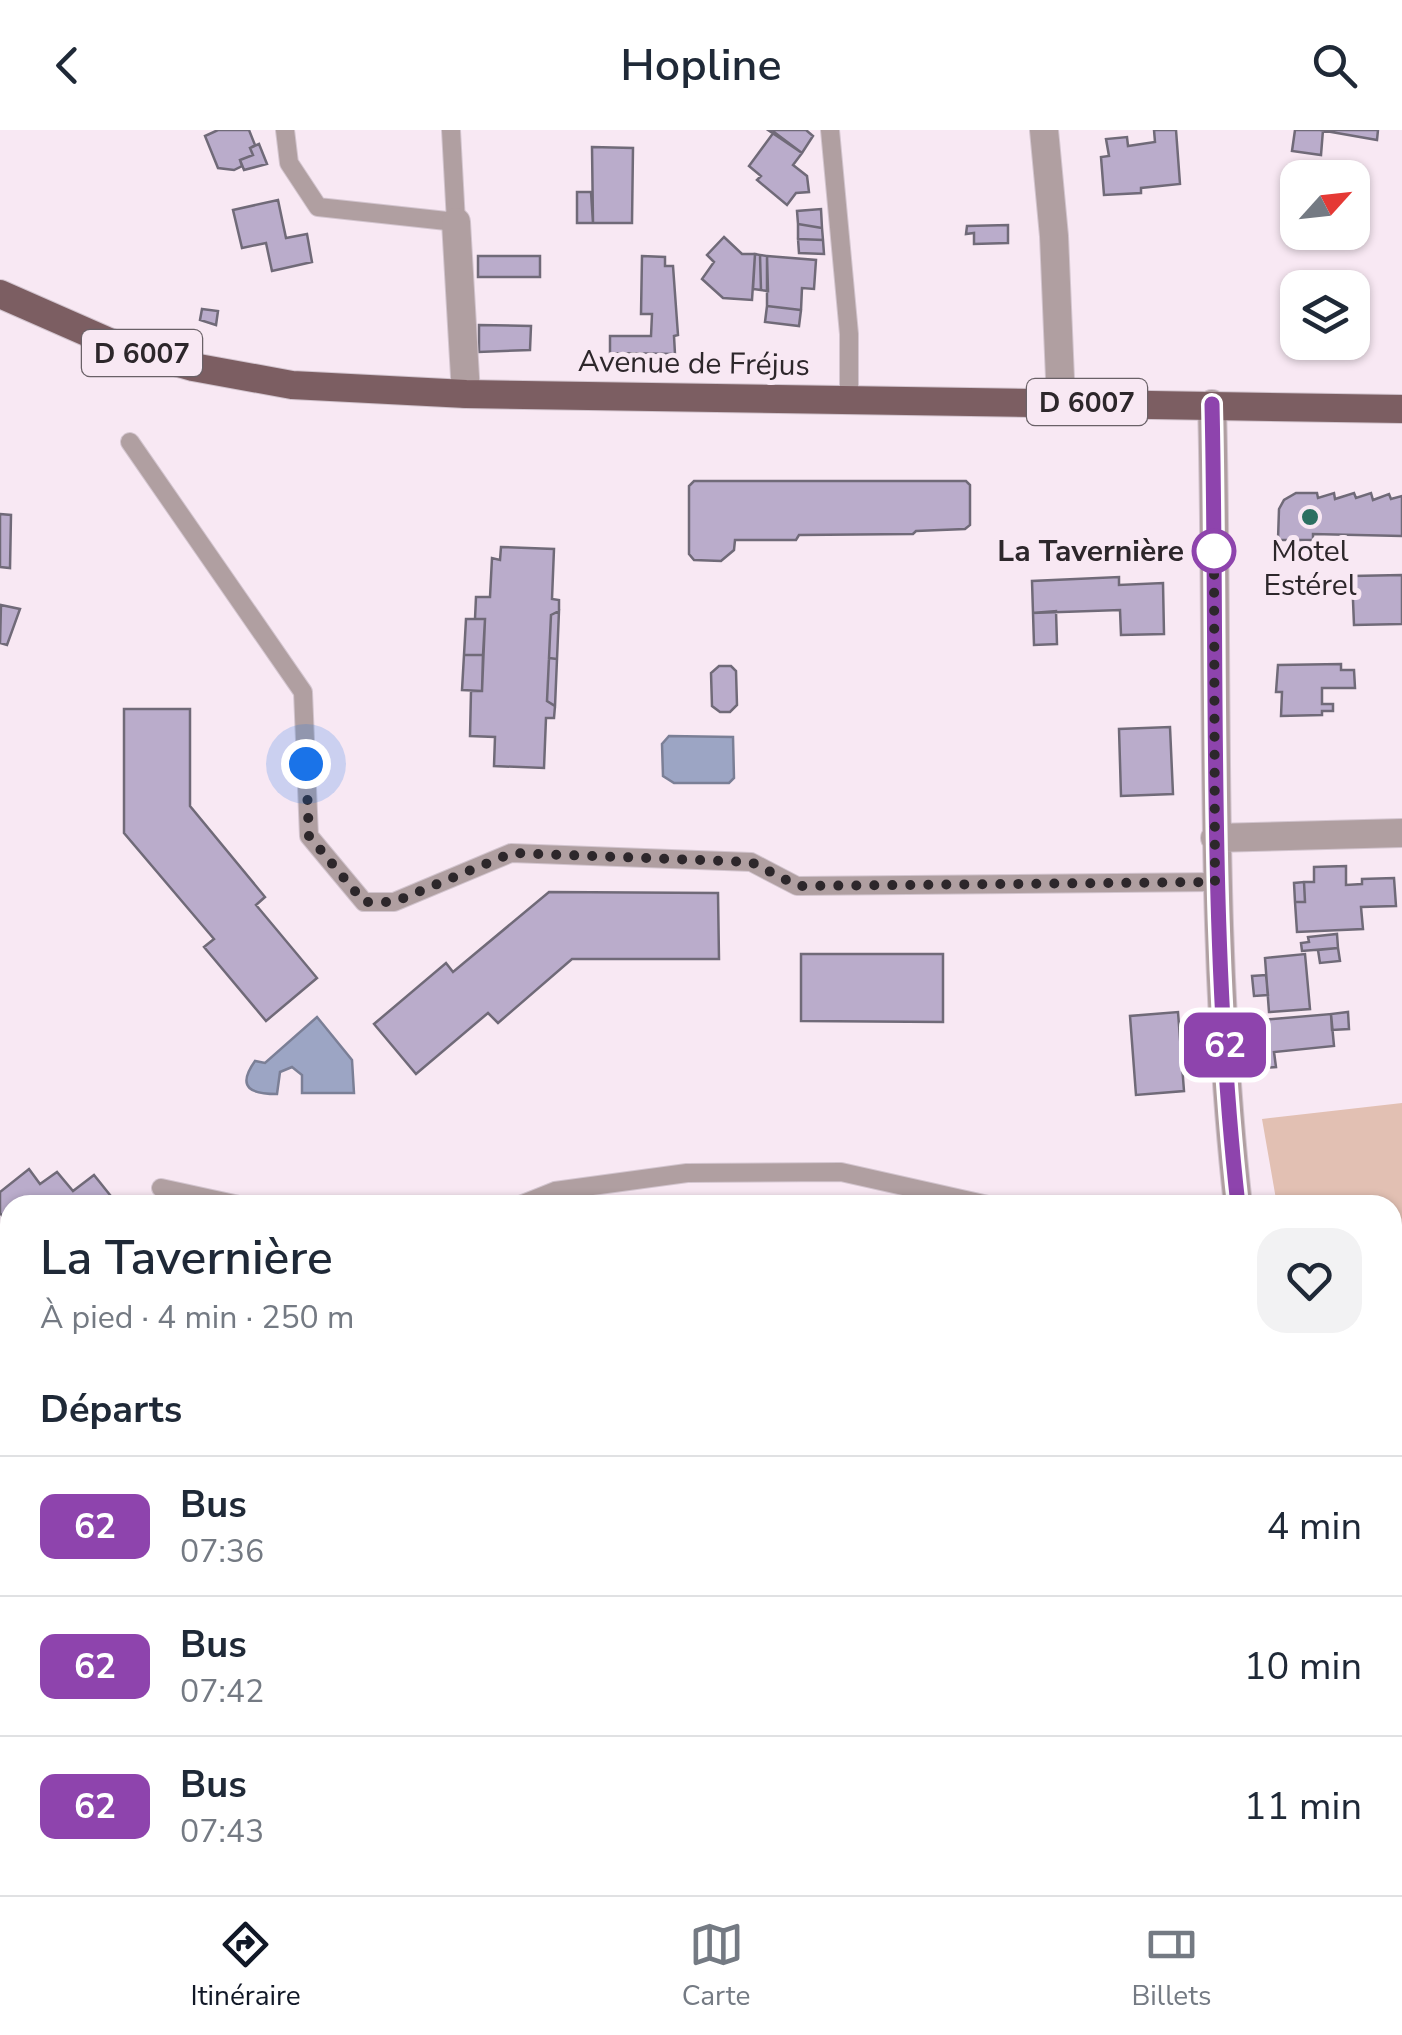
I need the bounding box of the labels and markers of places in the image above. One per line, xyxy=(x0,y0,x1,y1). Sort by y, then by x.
marker: Motel Estérel xyxy=(1299,506,1321,528)
marker: La Tavernière xyxy=(1193,530,1235,572)
place label: La Tavernière xyxy=(997,531,1184,572)
place label: Motel Estérel xyxy=(1263,531,1357,606)

